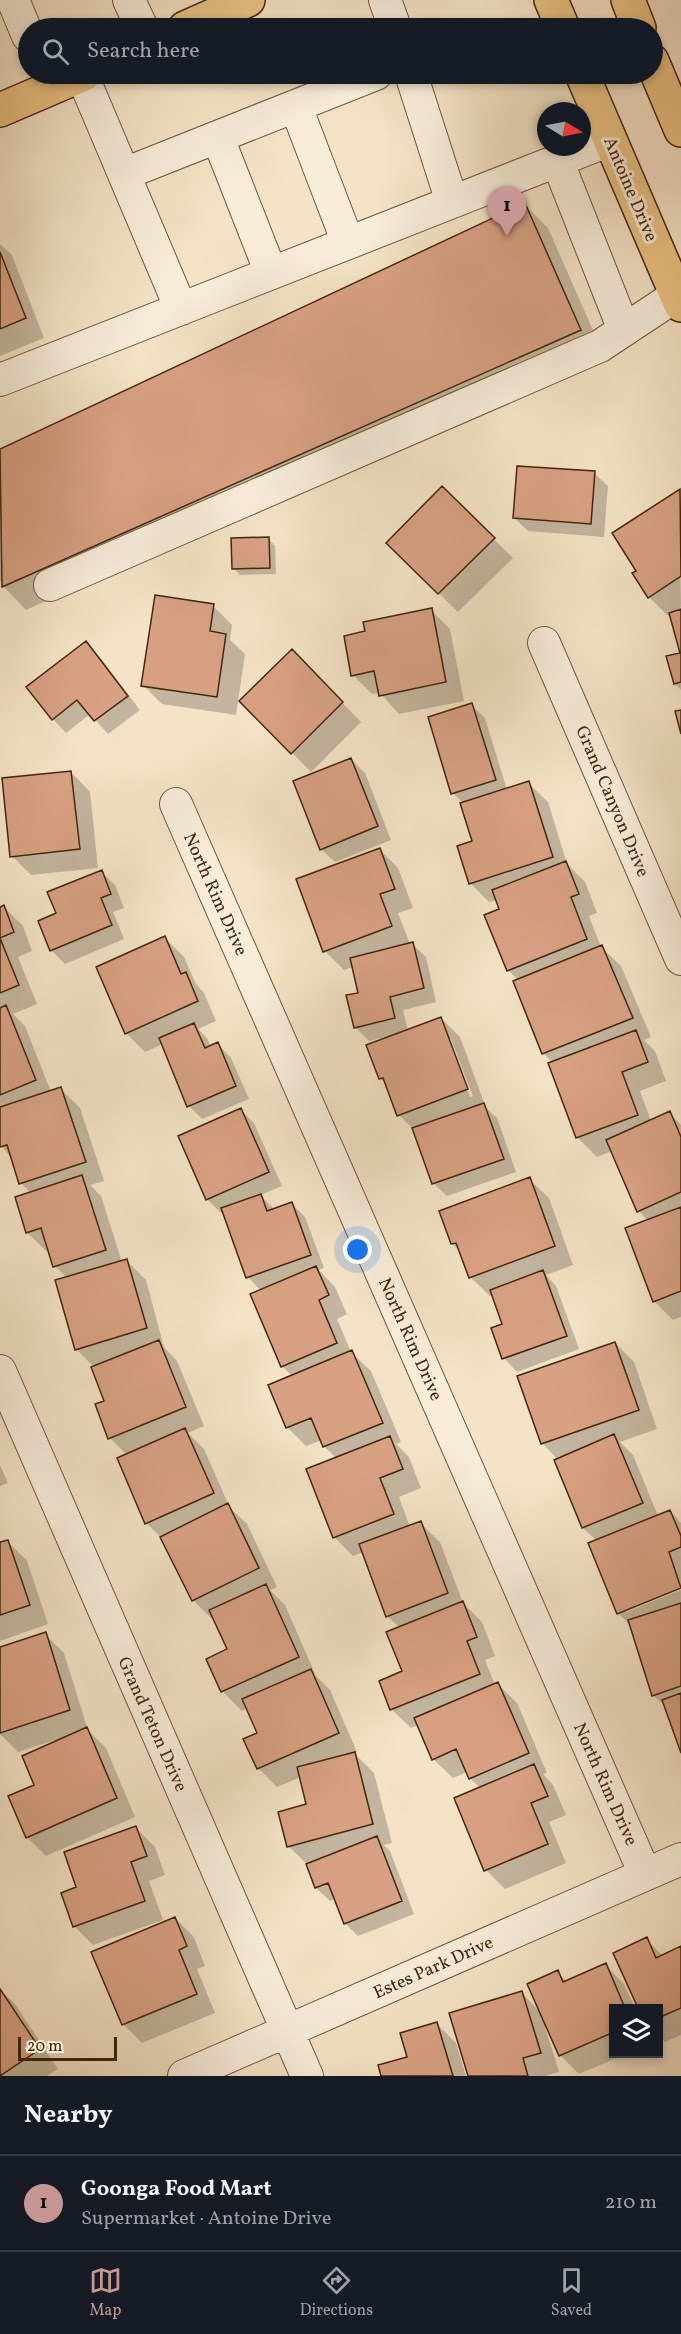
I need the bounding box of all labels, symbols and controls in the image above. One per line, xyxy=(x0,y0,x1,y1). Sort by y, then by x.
search box xyxy=(18,18,663,84)
icon: search xyxy=(39,35,72,68)
text: Search here xyxy=(87,36,200,67)
north arrow xyxy=(537,102,591,156)
street label: Antoine Drive xyxy=(596,133,663,246)
pin: 1 xyxy=(488,186,526,236)
street label: Grand Canyon Drive xyxy=(568,722,655,881)
street label: North Rim Drive xyxy=(176,829,253,960)
your location xyxy=(343,1235,372,1264)
street label: North Rim Drive xyxy=(371,1274,448,1405)
street label: Grand Teton Drive xyxy=(111,1653,193,1796)
street label: North Rim Drive xyxy=(566,1719,643,1850)
street label: Estes Park Drive xyxy=(370,1931,498,2006)
map controls xyxy=(609,2004,663,2058)
button: layers xyxy=(609,2004,663,2058)
scale bar xyxy=(18,2034,117,2062)
text: 20 m xyxy=(27,2036,62,2058)
text: Nearby xyxy=(24,2097,113,2133)
text: Goonga Food Mart xyxy=(81,2174,272,2205)
text: 1 xyxy=(39,2189,48,2217)
text: 210 m xyxy=(605,2189,657,2217)
text: Supermarket · Antoine Drive xyxy=(81,2205,331,2233)
tab: Map xyxy=(89,2264,122,2322)
tab: Directions xyxy=(300,2264,373,2322)
tab: Saved xyxy=(551,2264,592,2322)

